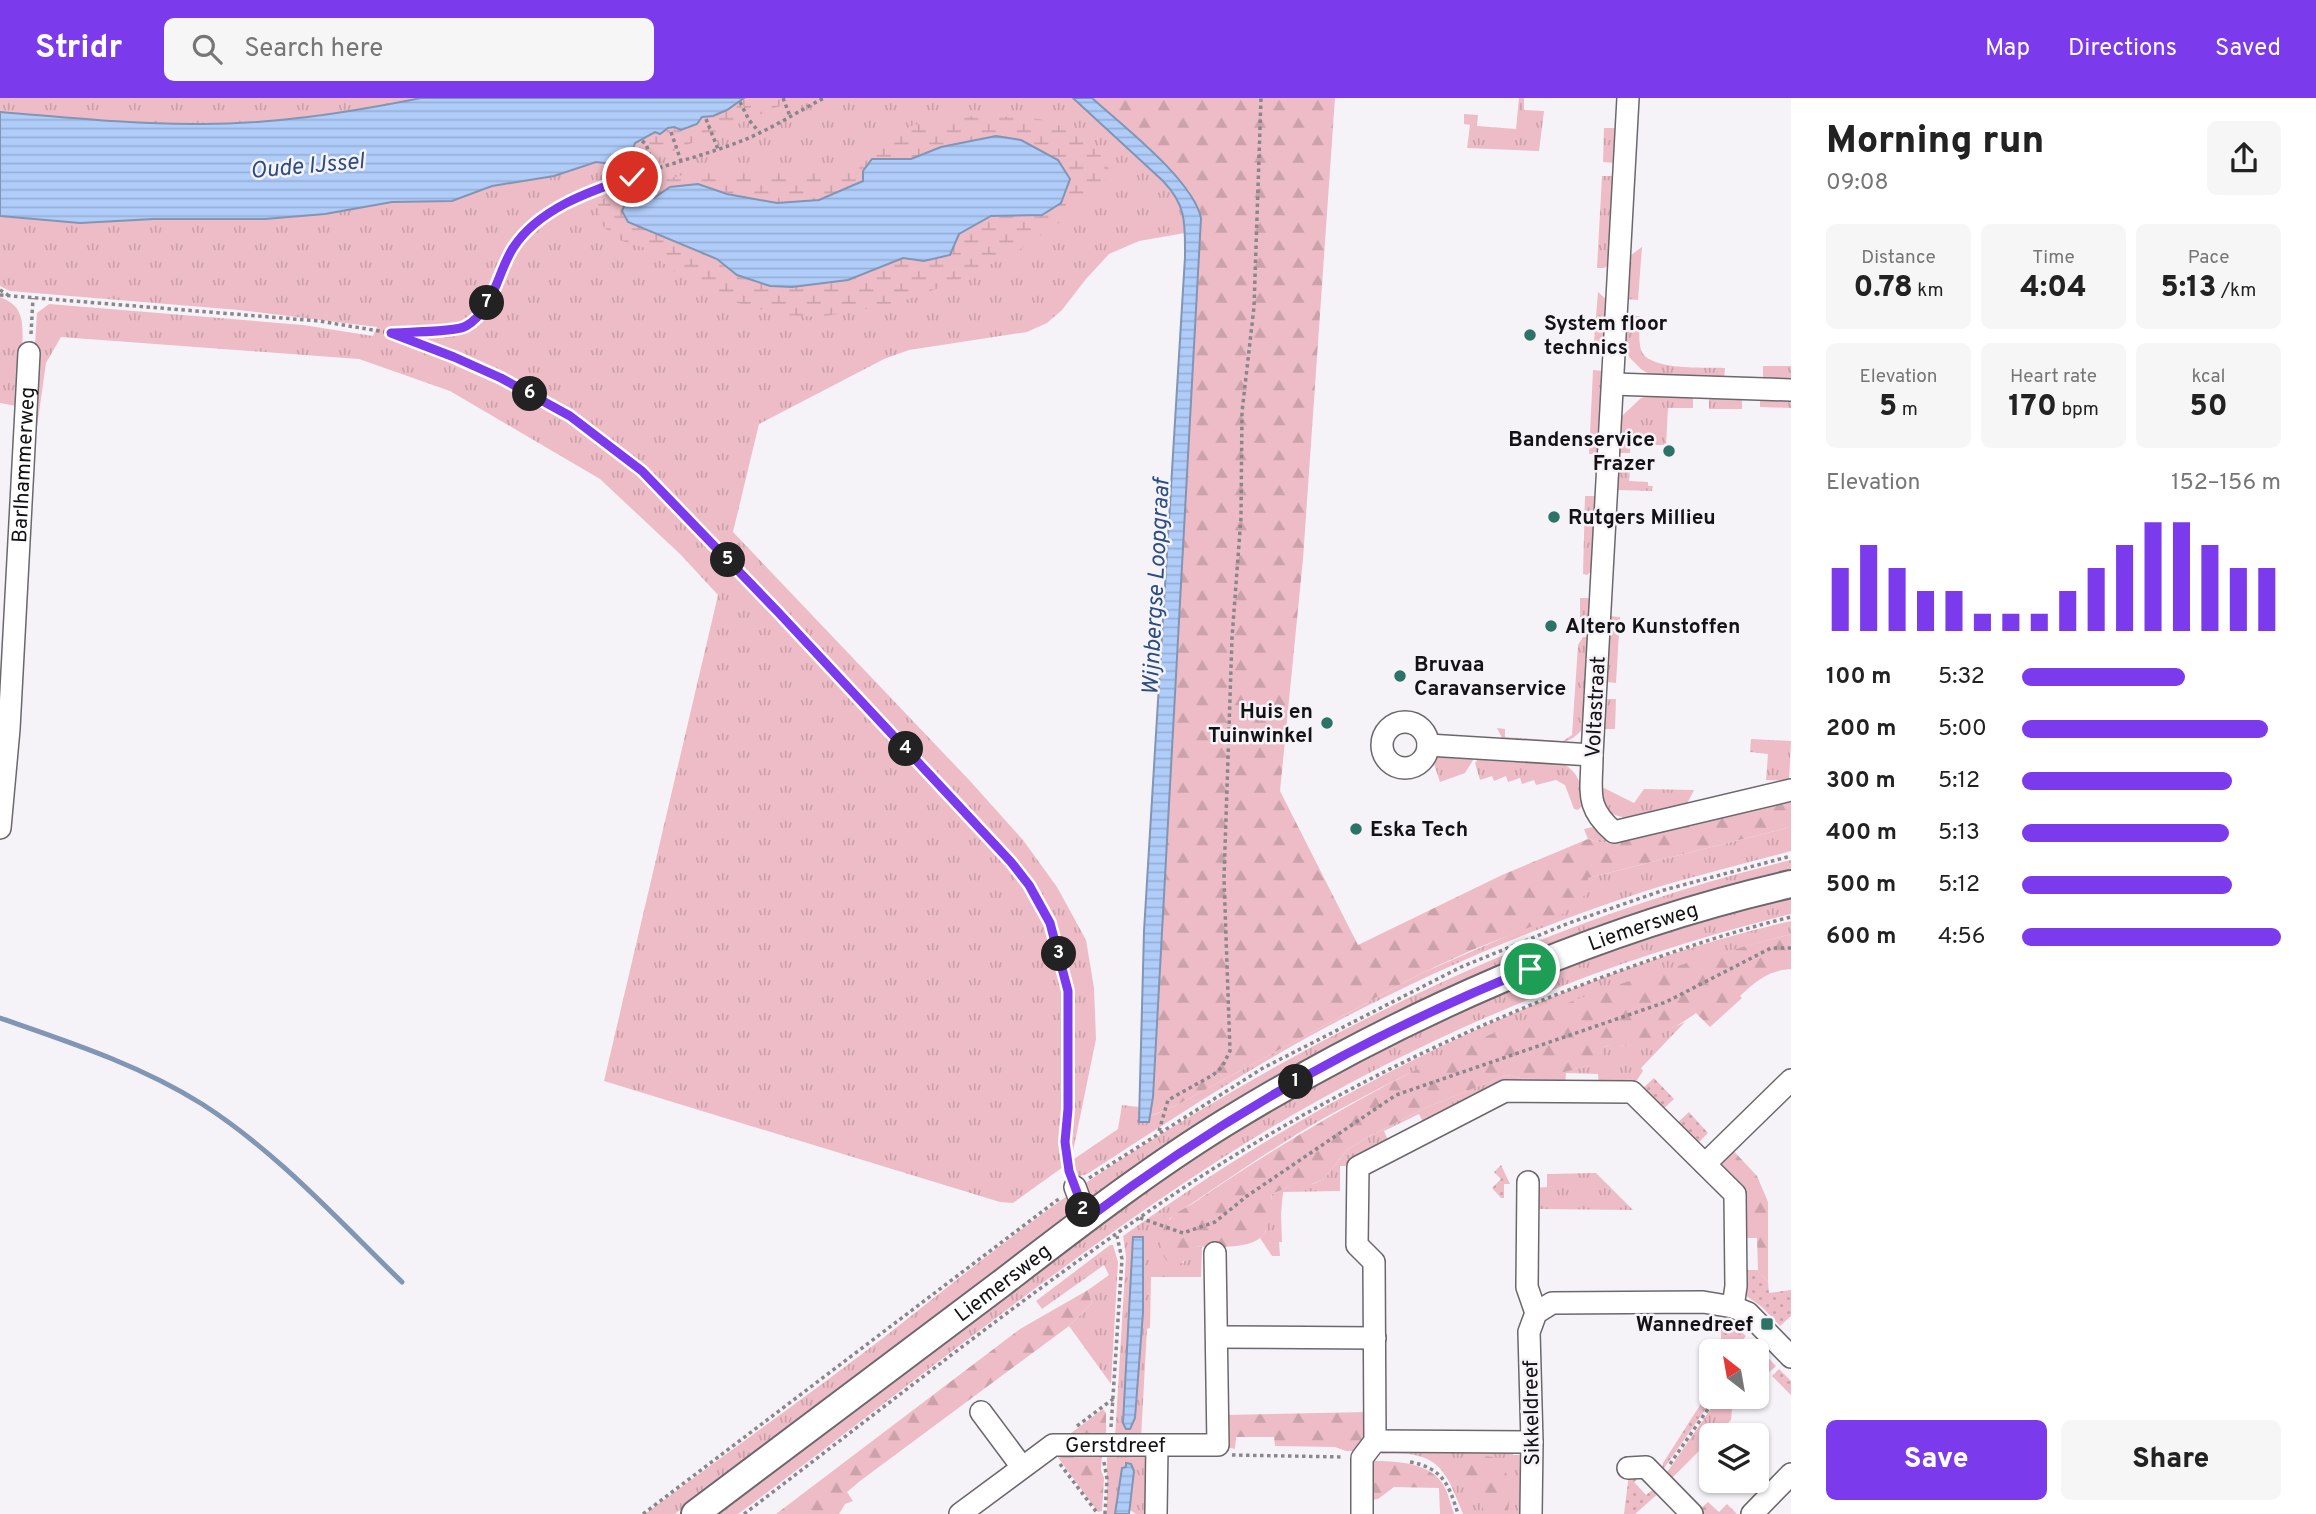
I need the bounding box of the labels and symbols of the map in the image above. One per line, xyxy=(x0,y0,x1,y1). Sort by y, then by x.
pin xyxy=(602,147,662,207)
water label: Oude IJssel xyxy=(249,148,366,187)
pin: 7 xyxy=(470,286,504,320)
place label: System floor technics xyxy=(1544,311,1668,362)
marker: System floor technics xyxy=(1522,327,1538,343)
pin: 6 xyxy=(512,376,548,412)
street label: Barlhammerweg xyxy=(7,386,42,544)
place label: Bandenservice Frazer xyxy=(1508,427,1655,478)
marker: Bandenservice Frazer xyxy=(1661,443,1677,459)
water label: Wijnbergse Loopgraaf xyxy=(1137,475,1178,696)
place label: Rutgers Millieu xyxy=(1568,505,1716,532)
marker: Rutgers Millieu xyxy=(1546,509,1562,525)
pin: 5 xyxy=(710,542,746,578)
place label: Altero Kunstoffen xyxy=(1565,614,1740,641)
marker: Altero Kunstoffen xyxy=(1543,618,1559,634)
place label: Bruvaa Caravanservice xyxy=(1414,652,1566,703)
street label: Voltastraat xyxy=(1580,655,1613,759)
marker: Bruvaa Caravanservice xyxy=(1392,668,1408,684)
place label: Huis en Tuinwinkel xyxy=(1208,699,1313,750)
marker: Huis en Tuinwinkel xyxy=(1319,715,1335,731)
pin: 4 xyxy=(888,732,923,766)
place label: Eska Tech xyxy=(1370,817,1468,844)
marker: Eska Tech xyxy=(1348,821,1364,837)
street label: Liemersweg xyxy=(1585,897,1702,958)
pin: 3 xyxy=(1042,936,1076,972)
pin xyxy=(1500,939,1560,999)
pin: 1 xyxy=(1278,1065,1314,1100)
pin: 2 xyxy=(1066,1192,1100,1228)
street label: Liemersweg xyxy=(950,1238,1057,1329)
place label: Wannedreef xyxy=(1636,1312,1753,1339)
marker: Wannedreef xyxy=(1759,1316,1775,1332)
north arrow xyxy=(1699,1339,1769,1409)
street label: Sikkeldreef xyxy=(1518,1360,1547,1466)
street label: Gerstdreef xyxy=(1065,1433,1165,1460)

